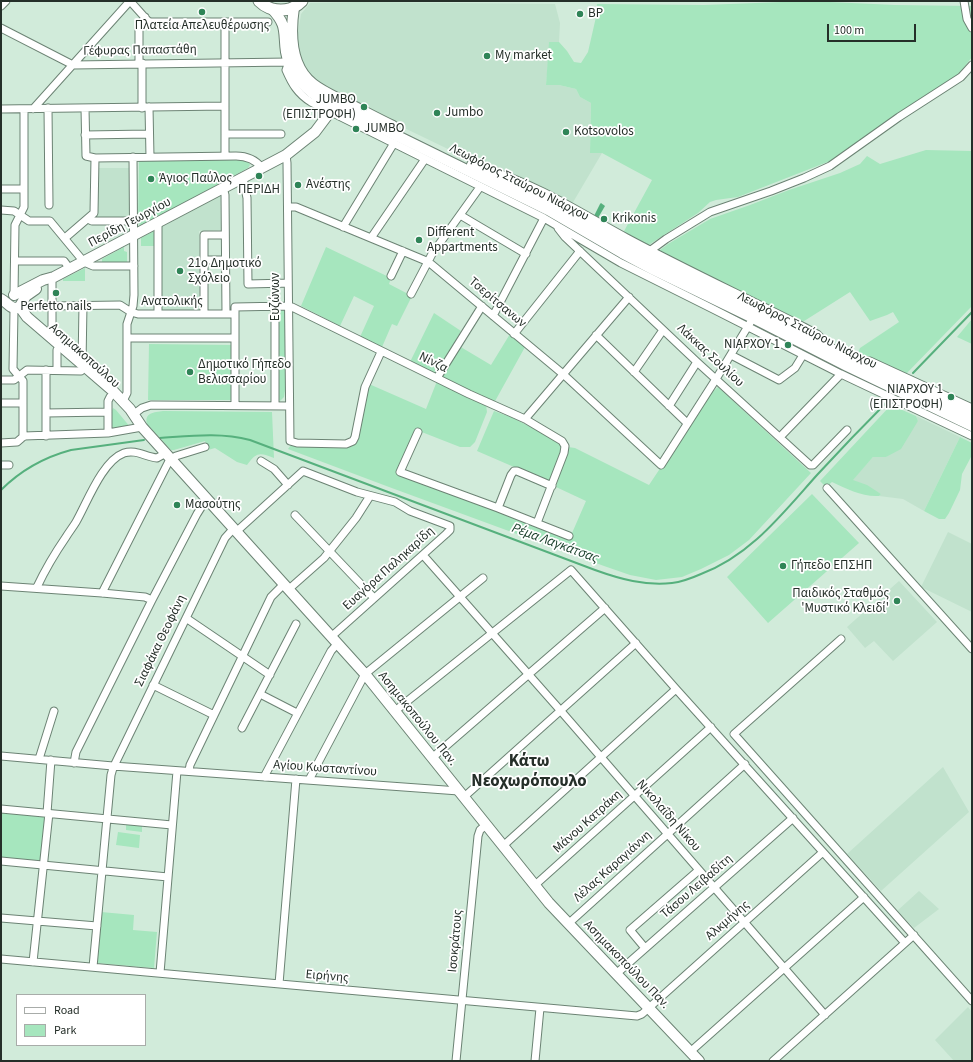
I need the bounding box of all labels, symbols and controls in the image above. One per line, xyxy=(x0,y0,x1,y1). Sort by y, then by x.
place label: BP xyxy=(588,6,603,22)
marker: Πλατεία Απελευθέρωσης xyxy=(197,7,207,17)
marker: BP xyxy=(575,9,585,19)
scale bar xyxy=(829,16,918,42)
place label: Πλατεία Απελευθέρωσης xyxy=(135,18,269,34)
text: 100 m xyxy=(834,22,864,39)
street label: Γέφυρας Παπαστάθη xyxy=(83,42,197,60)
place label: My market xyxy=(495,48,552,64)
marker: My market xyxy=(482,51,492,61)
place label: JUMBO (ΕΠΙΣΤΡΟΦΗ) xyxy=(282,92,356,123)
marker: JUMBO (ΕΠΙΣΤΡΟΦΗ) xyxy=(359,102,369,112)
place label: Jumbo xyxy=(445,105,483,121)
marker: Jumbo xyxy=(432,108,442,118)
place label: JUMBO xyxy=(364,121,404,137)
marker: JUMBO xyxy=(351,124,361,134)
place label: Kotsovolos xyxy=(574,124,634,140)
marker: Kotsovolos xyxy=(561,127,571,137)
street label: Λεωφόρος Σταύρου Νιάρχου xyxy=(447,141,591,225)
place label: Άγιος Παύλος xyxy=(159,171,232,187)
marker: ΠΕΡΙΔΗ xyxy=(254,171,264,181)
marker: Άγιος Παύλος xyxy=(146,174,156,184)
place label: Ανέστης xyxy=(306,177,350,193)
marker: Ανέστης xyxy=(293,180,303,190)
place label: ΠΕΡΙΔΗ xyxy=(238,182,280,198)
street label: Περίδη Γεωργίου xyxy=(86,195,174,251)
place label: Krikonis xyxy=(612,211,656,227)
marker: Krikonis xyxy=(599,214,609,224)
place label: Different Appartments xyxy=(427,225,498,256)
marker: Different Appartments xyxy=(414,235,424,245)
place label: 21ο Δημοτικό Σχόλειο xyxy=(188,256,261,287)
marker: 21ο Δημοτικό Σχόλειο xyxy=(175,266,185,276)
street label: Ευζώνων xyxy=(268,273,284,321)
street label: Τσερίτσανων xyxy=(465,274,529,332)
marker: Perfetto nails xyxy=(51,288,61,298)
street label: Λεωφόρος Σταύρου Νιάρχου xyxy=(735,289,879,373)
street label: Ανατολικής xyxy=(141,294,203,310)
place label: Perfetto nails xyxy=(20,299,92,315)
street label: Ασημακοπούλου xyxy=(46,320,122,392)
street label: Λάκκας Σουλίου xyxy=(673,321,747,391)
place label: ΝΙΑΡΧΟΥ 1 xyxy=(724,337,780,353)
marker: ΝΙΑΡΧΟΥ 1 xyxy=(783,340,793,350)
street label: Νίνζα xyxy=(416,349,450,377)
place label: Δημοτικό Γήπεδο Βελισσαρίου xyxy=(198,357,291,388)
marker: Δημοτικό Γήπεδο Βελισσαρίου xyxy=(185,367,195,377)
place label: ΝΙΑΡΧΟΥ 1 (ΕΠΙΣΤΡΟΦΗ) xyxy=(869,382,943,413)
marker: ΝΙΑΡΧΟΥ 1 (ΕΠΙΣΤΡΟΦΗ) xyxy=(946,392,956,402)
place label: Μασούτης xyxy=(185,497,241,513)
marker: Μασούτης xyxy=(172,500,182,510)
water label: Ρέμα Λαγκάτσας xyxy=(509,520,601,568)
street label: Ευαγόρα Παληκαρίδη xyxy=(340,524,438,614)
place label: Γήπεδο ΕΠΣΗΠ xyxy=(791,558,872,574)
marker: Γήπεδο ΕΠΣΗΠ xyxy=(778,561,788,571)
place label: Παιδικός Σταθμός 'Μυστικό Κλειδί' xyxy=(792,586,889,617)
street label: Σιαφάκα Θεοφάνη xyxy=(132,593,190,689)
marker: Παιδικός Σταθμός 'Μυστικό Κλειδί' xyxy=(892,596,902,606)
street label: Ασημακοπούλου Παν. xyxy=(374,669,460,769)
district label: Κάτω Νεοχωρόπουλο xyxy=(471,752,587,792)
street label: Αγίου Κωσταντίνου xyxy=(273,758,377,780)
street label: Νικολαΐδη Νίκου xyxy=(633,777,703,855)
street label: Μάνου Κατράκη xyxy=(550,787,626,857)
street label: Λέλας Καραγιάννη xyxy=(571,828,655,906)
street label: Τάσου Λειβαδίτη xyxy=(658,852,736,922)
street label: Αλκμήνης xyxy=(703,898,753,944)
street label: Ισοκράτους xyxy=(445,909,467,973)
street label: Ασημακοπούλου Παν. xyxy=(580,918,672,1012)
street label: Ειρήνης xyxy=(305,967,349,987)
legend xyxy=(16,994,146,1046)
text: Road xyxy=(54,1002,80,1019)
text: Park xyxy=(54,1022,76,1039)

